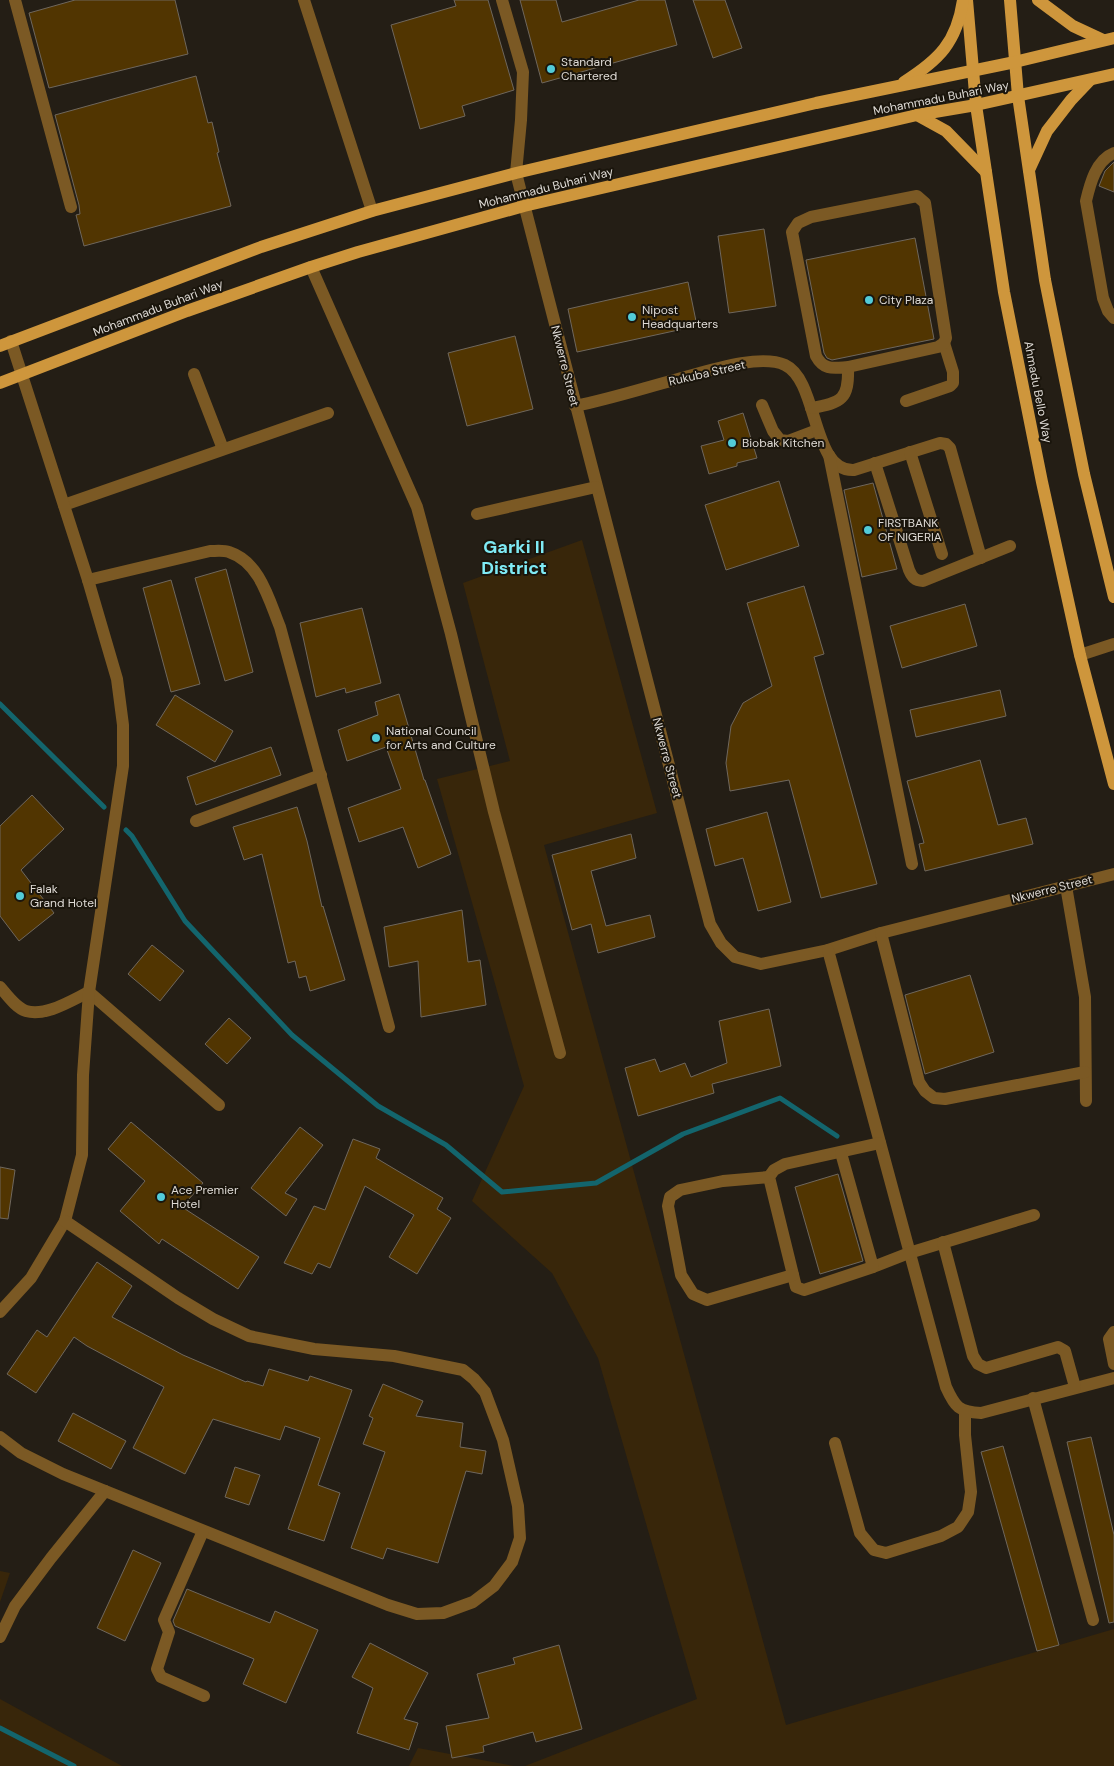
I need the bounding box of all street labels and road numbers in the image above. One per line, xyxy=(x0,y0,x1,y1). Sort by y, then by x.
street label: Mohammadu Buhari Way xyxy=(872,77,1011,119)
street label: Mohammadu Buhari Way xyxy=(477,163,615,212)
street label: Mohammadu Buhari Way xyxy=(91,276,226,340)
street label: Nkwerre Street xyxy=(547,324,583,408)
street label: Ahmadu Bello Way xyxy=(1020,340,1056,445)
street label: Rukuba Street xyxy=(667,356,747,390)
street label: Nkwerre Street xyxy=(649,716,686,800)
street label: Nkwerre Street xyxy=(1010,871,1094,907)

